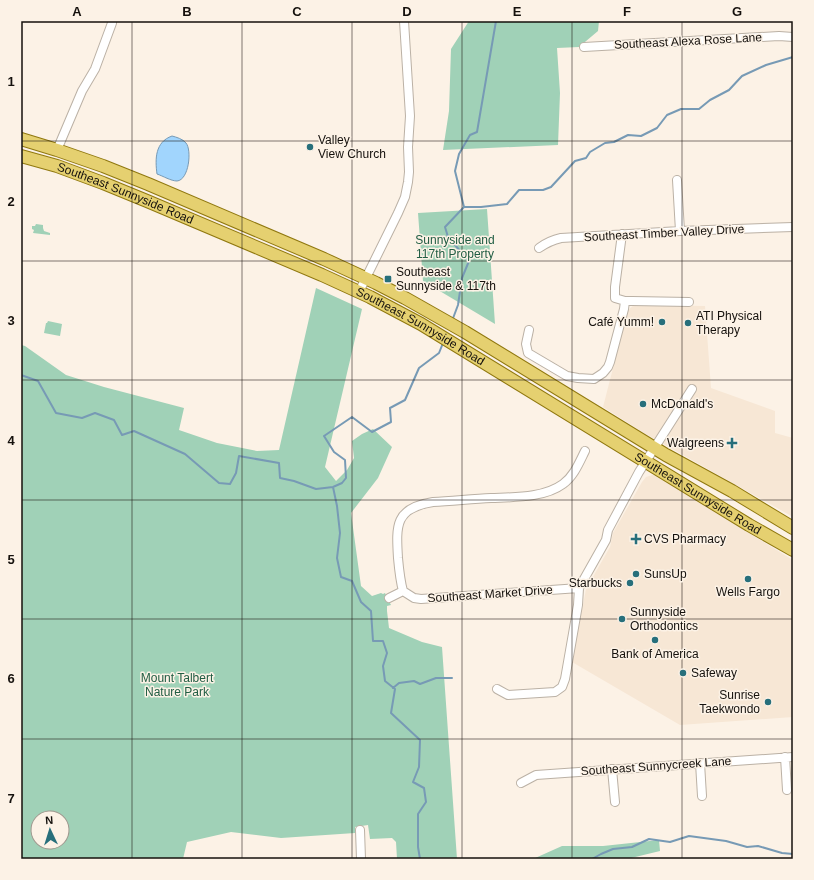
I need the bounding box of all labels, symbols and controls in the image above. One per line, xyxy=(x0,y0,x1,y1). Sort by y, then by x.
text: A xyxy=(72,4,82,19)
text: B xyxy=(182,4,192,19)
text: C xyxy=(292,4,302,19)
text: D xyxy=(402,4,412,19)
text: E xyxy=(513,4,522,19)
text: F xyxy=(623,4,631,19)
text: G xyxy=(732,4,742,19)
street label: Southeast Alexa Rose Lane xyxy=(614,30,763,52)
text: 1 xyxy=(7,74,15,89)
place label: Valley View Church xyxy=(318,133,386,161)
marker: Valley View Church xyxy=(305,142,315,152)
street label: Southeast Sunnyside Road xyxy=(55,160,196,227)
text: 2 xyxy=(7,194,15,209)
street label: Southeast Timber Valley Drive xyxy=(583,222,745,244)
park label: Sunnyside and 117th Property xyxy=(415,233,495,261)
place label: Southeast Sunnyside & 117th xyxy=(396,265,496,293)
marker: Southeast Sunnyside & 117th xyxy=(383,274,393,284)
street label: Southeast Sunnyside Road xyxy=(354,285,487,368)
place label: ATI Physical Therapy xyxy=(696,309,762,337)
text: 3 xyxy=(7,313,15,328)
place label: Café Yumm! xyxy=(588,315,654,329)
marker: Café Yumm! xyxy=(657,317,667,327)
marker: ATI Physical Therapy xyxy=(683,318,693,328)
place label: McDonald's xyxy=(651,397,713,411)
marker: McDonald's xyxy=(638,399,648,409)
text: 4 xyxy=(7,433,15,448)
place label: Walgreens xyxy=(667,436,724,450)
marker: Walgreens xyxy=(727,438,737,448)
street label: Southeast Sunnyside Road xyxy=(632,450,764,537)
place label: CVS Pharmacy xyxy=(644,532,726,546)
marker: CVS Pharmacy xyxy=(631,534,641,544)
text: 5 xyxy=(7,552,15,567)
place label: SunsUp xyxy=(644,567,687,581)
marker: SunsUp xyxy=(631,569,641,579)
marker: Wells Fargo xyxy=(743,574,753,584)
place label: Starbucks xyxy=(569,576,622,590)
marker: Starbucks xyxy=(625,578,635,588)
street label: Southeast Market Drive xyxy=(427,583,553,605)
place label: Wells Fargo xyxy=(716,585,780,599)
place label: Sunnyside Orthodontics xyxy=(630,605,698,633)
marker: Sunnyside Orthodontics xyxy=(617,614,627,624)
marker: Bank of America xyxy=(650,635,660,645)
place label: Bank of America xyxy=(611,647,699,661)
place label: Safeway xyxy=(691,666,737,680)
marker: Safeway xyxy=(678,668,688,678)
text: 6 xyxy=(7,671,15,686)
park label: Mount Talbert Nature Park xyxy=(141,671,214,699)
place label: Sunrise Taekwondo xyxy=(699,688,760,716)
marker: Sunrise Taekwondo xyxy=(763,697,773,707)
street label: Southeast Sunnycreek Lane xyxy=(580,754,732,778)
text: 7 xyxy=(7,791,15,806)
north arrow xyxy=(30,810,70,850)
text: N xyxy=(45,814,54,826)

